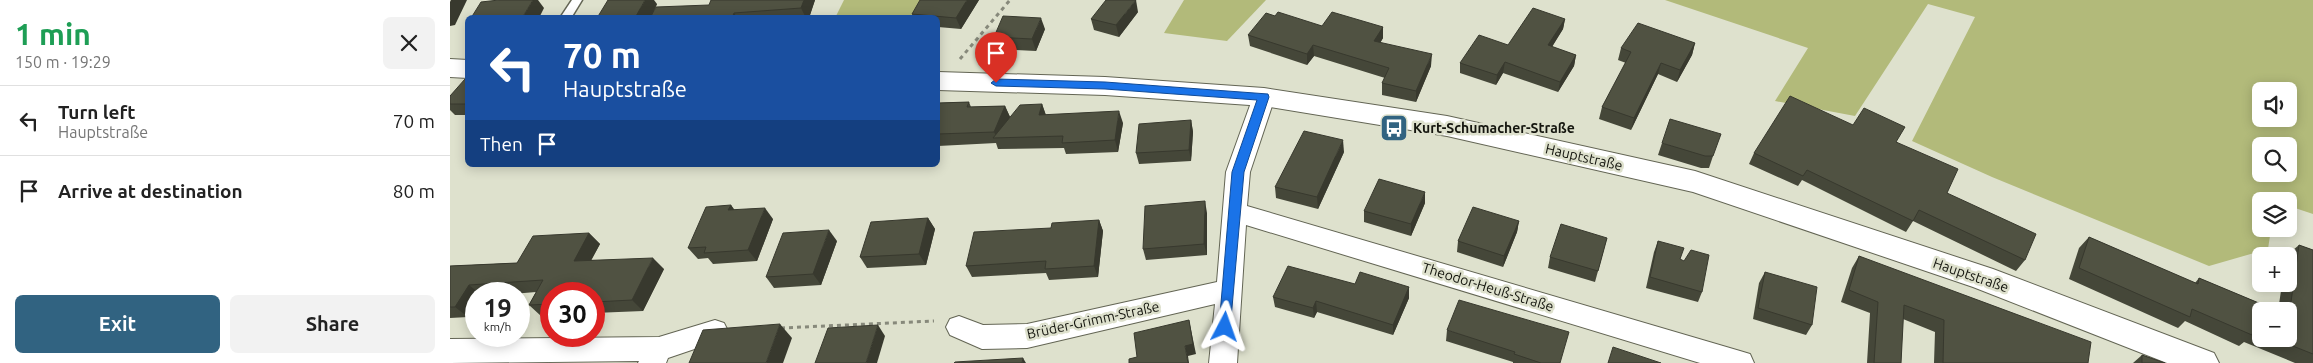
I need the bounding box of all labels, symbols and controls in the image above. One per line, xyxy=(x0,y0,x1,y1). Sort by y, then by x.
text: 1 min xyxy=(15,17,91,51)
button: close xyxy=(383,17,435,69)
pin xyxy=(975,32,1017,83)
icon: left xyxy=(480,35,545,100)
text: 70 m xyxy=(563,35,641,75)
icon: arrive xyxy=(982,39,1010,67)
text: 150 m · 19:29 xyxy=(15,53,111,71)
text: Hauptstraße xyxy=(563,76,687,101)
map controls xyxy=(2252,82,2297,347)
button: sound xyxy=(2252,82,2297,127)
text: Turn left xyxy=(58,101,136,123)
icon: left xyxy=(15,107,43,135)
text: 70 m xyxy=(393,110,435,132)
bus stop icon: Kurt-Schumacher-Straße xyxy=(1379,113,1409,143)
place label: Kurt-Schumacher-Straße xyxy=(1413,120,1575,136)
text: Hauptstraße xyxy=(58,123,148,141)
icon: arrive xyxy=(533,130,561,158)
text: Then xyxy=(480,133,523,155)
button: search xyxy=(2252,137,2297,182)
street label: Hauptstraße xyxy=(1544,140,1624,174)
icon: arrive xyxy=(15,177,43,205)
text: Arrive at destination xyxy=(58,180,243,202)
text: 80 m xyxy=(393,180,435,202)
button: layers xyxy=(2252,192,2297,237)
button: + xyxy=(2252,247,2297,292)
street label: Hauptstraße xyxy=(1931,255,2011,295)
street label: Theodor-Heuß-Straße xyxy=(1420,259,1556,315)
speed limit sign: 30 xyxy=(540,282,605,347)
text: 19 xyxy=(483,294,512,322)
button: Exit xyxy=(15,295,220,353)
button: Share xyxy=(230,295,435,353)
street label: Brüder-Grimm-Straße xyxy=(1025,298,1161,342)
position arrow xyxy=(1198,300,1250,352)
button: − xyxy=(2252,302,2297,347)
text: km/h xyxy=(484,320,511,333)

